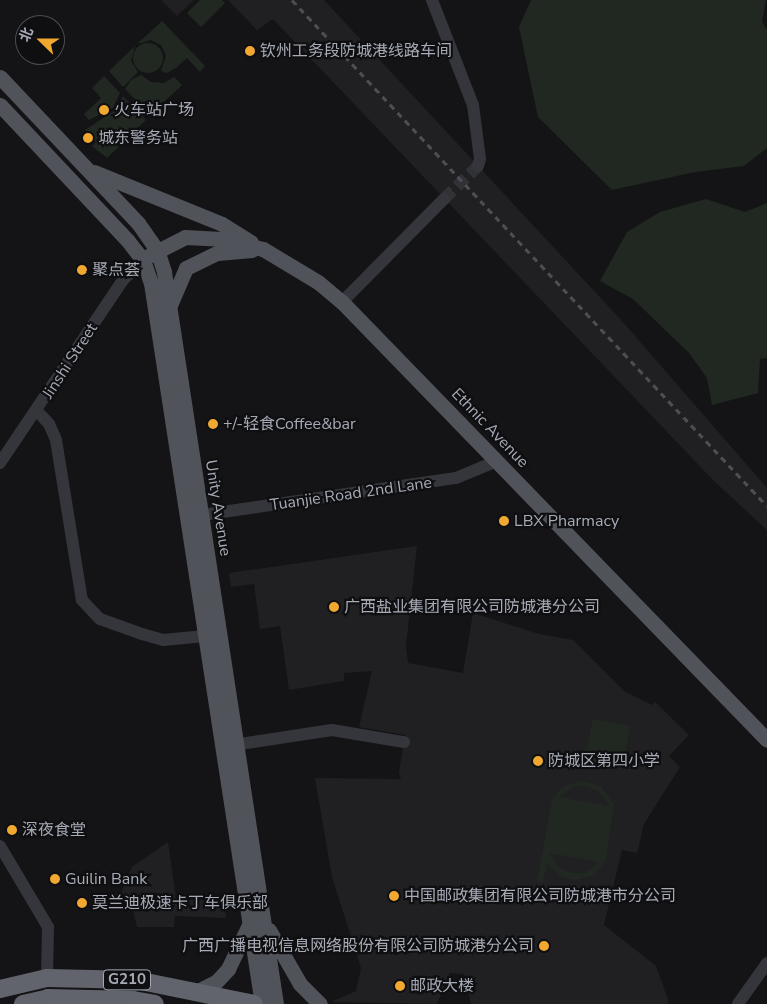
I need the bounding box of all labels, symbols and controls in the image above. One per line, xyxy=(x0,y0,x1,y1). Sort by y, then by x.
north arrow xyxy=(15,15,65,65)
text: 北 xyxy=(15,25,38,45)
place label: 钦州工务段防城港线路车间 xyxy=(260,41,452,61)
marker: 钦州工务段防城港线路车间 xyxy=(244,45,256,57)
place label: 火车站广场 xyxy=(114,100,194,120)
marker: 火车站广场 xyxy=(98,104,110,116)
place label: 城东警务站 xyxy=(98,128,178,148)
marker: 城东警务站 xyxy=(82,132,94,144)
place label: 聚点荟 xyxy=(92,260,140,280)
marker: 聚点荟 xyxy=(76,264,88,276)
street label: Jinshi Street xyxy=(38,320,102,402)
street label: Ethnic Avenue xyxy=(447,384,533,472)
place label: +/-轻食Coffee&bar xyxy=(223,414,356,434)
marker: +/-轻食Coffee&bar xyxy=(207,418,219,430)
street label: Unity Avenue xyxy=(201,459,235,557)
street label: Tuanjie Road 2nd Lane xyxy=(269,473,433,515)
place label: LBX Pharmacy xyxy=(514,511,619,531)
marker: LBX Pharmacy xyxy=(498,515,510,527)
place label: 广西盐业集团有限公司防城港分公司 xyxy=(344,597,600,617)
marker: 广西盐业集团有限公司防城港分公司 xyxy=(328,601,340,613)
place label: 防城区第四小学 xyxy=(548,751,660,771)
marker: 防城区第四小学 xyxy=(532,755,544,767)
place label: 深夜食堂 xyxy=(22,820,86,840)
marker: 深夜食堂 xyxy=(6,824,18,836)
place label: Guilin Bank xyxy=(65,869,147,889)
marker: Guilin Bank xyxy=(49,873,61,885)
place label: 中国邮政集团有限公司防城港市分公司 xyxy=(404,886,676,906)
marker: 中国邮政集团有限公司防城港市分公司 xyxy=(388,890,400,902)
place label: 莫兰迪极速卡丁车俱乐部 xyxy=(92,893,268,913)
marker: 莫兰迪极速卡丁车俱乐部 xyxy=(76,897,88,909)
place label: 广西广播电视信息网络股份有限公司防城港分公司 xyxy=(182,936,534,956)
marker: 广西广播电视信息网络股份有限公司防城港分公司 xyxy=(538,940,550,952)
road number: G210 xyxy=(102,968,152,992)
place label: 邮政大楼 xyxy=(410,976,474,996)
marker: 邮政大楼 xyxy=(394,980,406,992)

